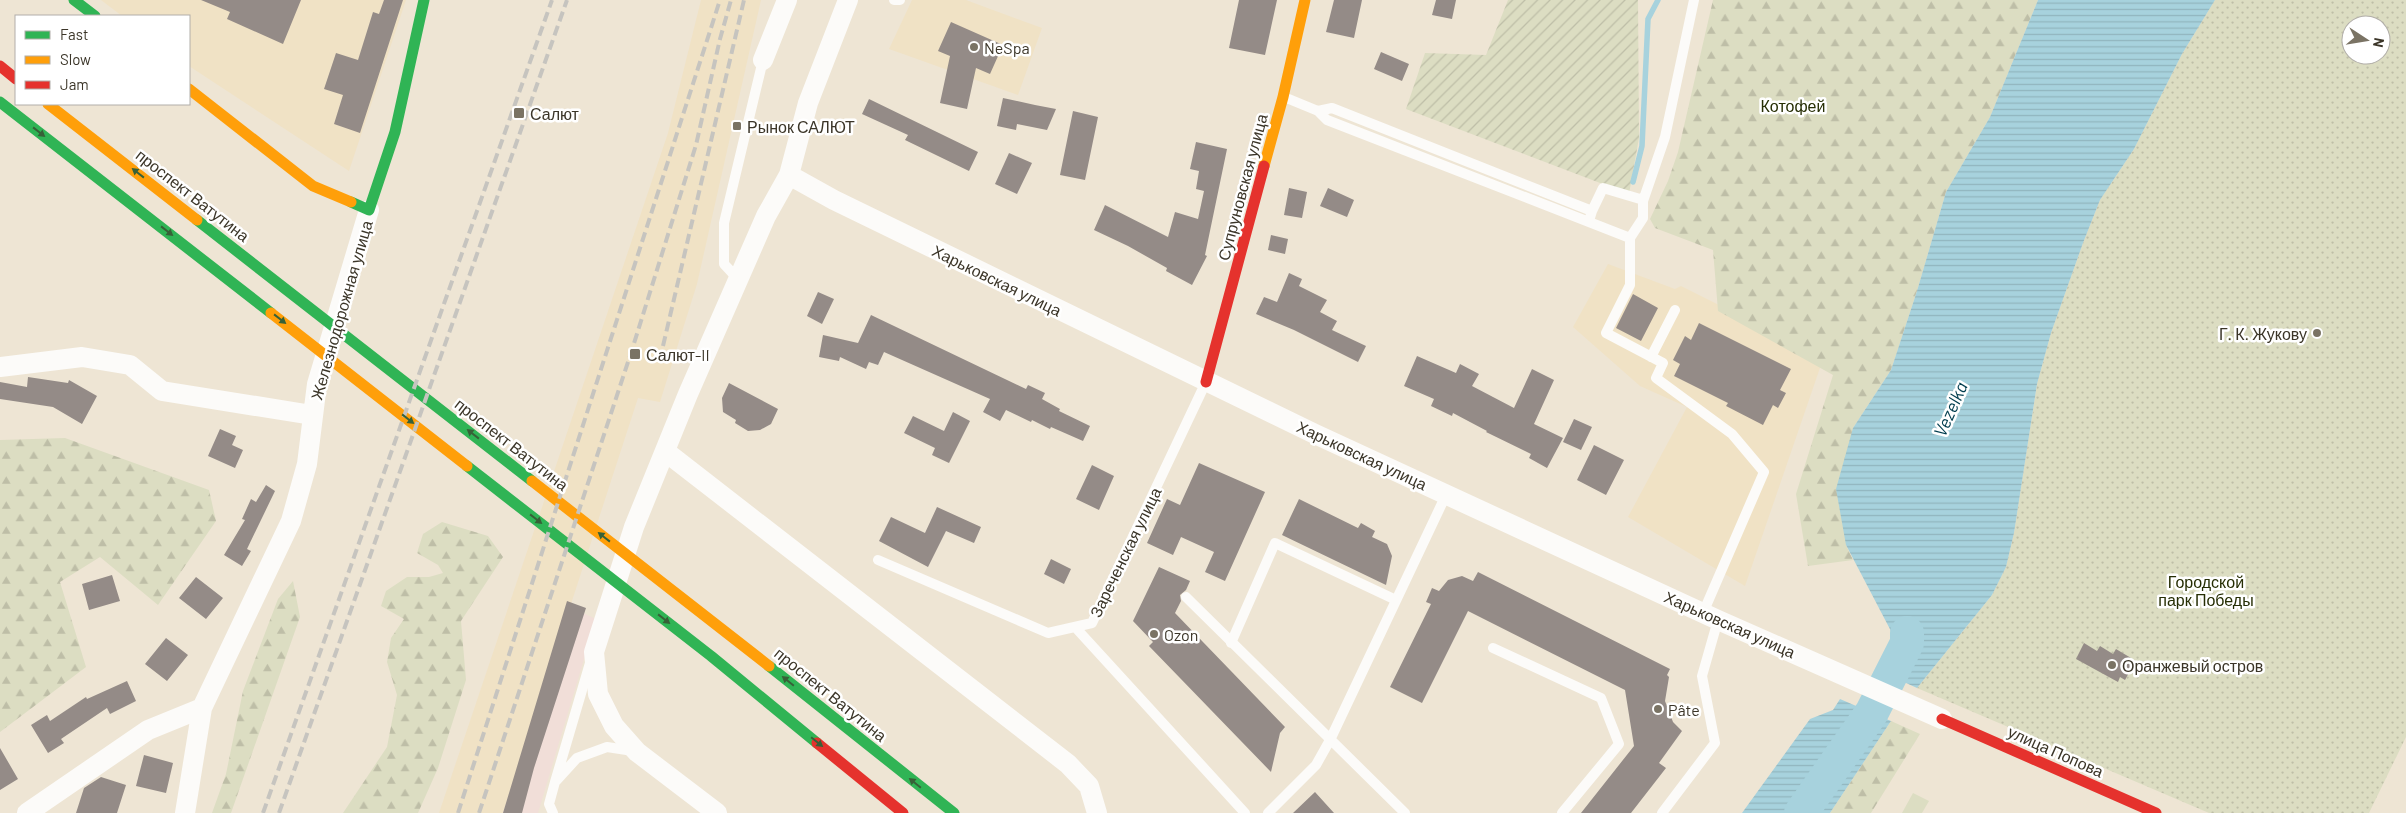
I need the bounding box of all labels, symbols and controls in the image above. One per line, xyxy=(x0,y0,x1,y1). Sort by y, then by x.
legend xyxy=(15,15,190,105)
north arrow xyxy=(2341,15,2391,65)
text: Fast xyxy=(60,25,88,43)
text: N xyxy=(2370,36,2388,49)
place label: NeSpa xyxy=(984,38,1030,57)
marker: NeSpa xyxy=(968,41,980,53)
text: Slow xyxy=(60,50,91,68)
text: Jam xyxy=(60,75,89,93)
park label: Котофей xyxy=(1761,96,1825,115)
place label: Салют xyxy=(530,104,580,123)
marker: Салют xyxy=(512,106,526,120)
street label: Супруновская улица xyxy=(1213,111,1271,262)
place label: Рынок САЛЮТ xyxy=(747,117,855,136)
marker: Рынок САЛЮТ xyxy=(731,120,743,132)
one-way arrow xyxy=(32,126,45,137)
street label: проспект Ватутина xyxy=(133,145,253,245)
one-way arrow xyxy=(131,168,145,178)
street label: Железнодорожная улица xyxy=(306,218,376,402)
one-way arrow xyxy=(160,226,174,236)
street label: Харьковская улица xyxy=(929,240,1065,320)
one-way arrow xyxy=(273,314,287,324)
place label: Г. К. Жукову xyxy=(2219,324,2307,343)
marker: Г. К. Жукову xyxy=(2311,327,2323,339)
place label: Салют-II xyxy=(646,345,710,364)
marker: Салют-II xyxy=(628,347,642,361)
water label: Vezelka xyxy=(1928,378,1972,440)
street label: проспект Ватутина xyxy=(452,394,572,494)
one-way arrow xyxy=(402,414,415,424)
street label: Харьковская улица xyxy=(1294,417,1430,494)
one-way arrow xyxy=(466,429,480,439)
street label: Зареченская улица xyxy=(1085,484,1165,620)
one-way arrow xyxy=(530,514,543,525)
one-way arrow xyxy=(598,531,611,542)
park label: Городской парк Победы xyxy=(2158,572,2254,609)
street label: Харьковская улица xyxy=(1662,587,1798,661)
one-way arrow xyxy=(658,614,671,625)
place label: Ozon xyxy=(1164,625,1198,644)
marker: Ozon xyxy=(1148,628,1160,640)
street label: проспект Ватутина xyxy=(771,643,891,745)
place label: Оранжевый остров xyxy=(2122,656,2263,675)
marker: Оранжевый остров xyxy=(2106,659,2118,671)
one-way arrow xyxy=(782,676,795,687)
place label: Pâte xyxy=(1668,700,1700,719)
marker: Pâte xyxy=(1652,703,1664,715)
street label: улица Попова xyxy=(2005,722,2107,781)
one-way arrow xyxy=(810,737,823,748)
one-way arrow xyxy=(909,777,922,788)

